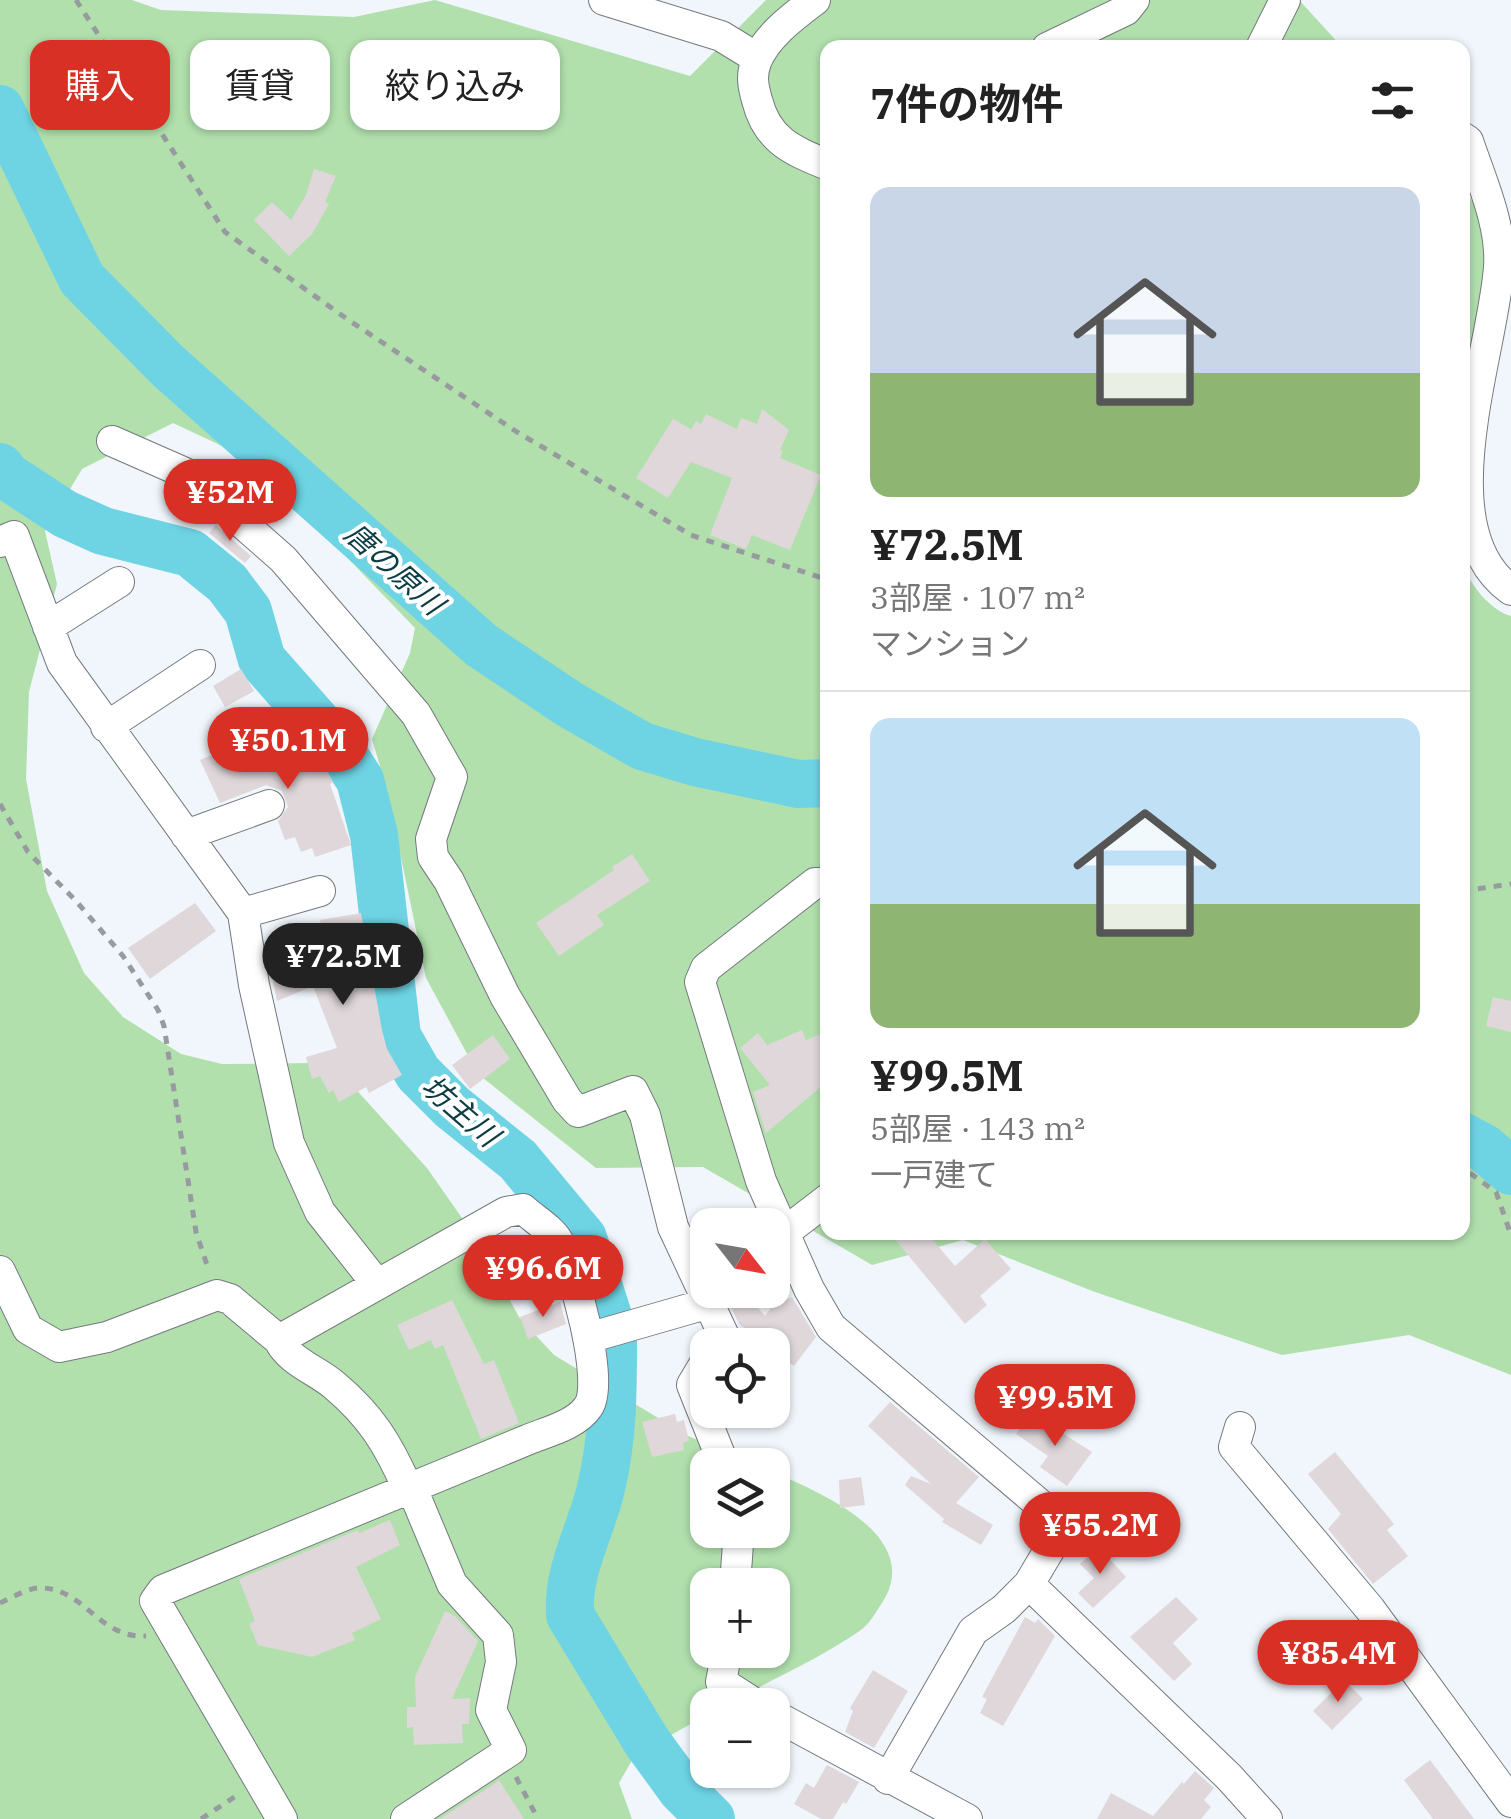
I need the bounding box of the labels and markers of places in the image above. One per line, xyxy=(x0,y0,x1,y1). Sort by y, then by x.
pin: ¥52M xyxy=(171,459,289,544)
pin: ¥50.1M xyxy=(207,707,369,792)
pin: ¥72.5M xyxy=(262,923,424,1008)
pin: ¥96.6M xyxy=(462,1235,624,1320)
pin: ¥99.5M xyxy=(974,1364,1136,1449)
pin: ¥55.2M xyxy=(1019,1492,1181,1577)
pin: ¥85.4M xyxy=(1257,1620,1419,1705)

